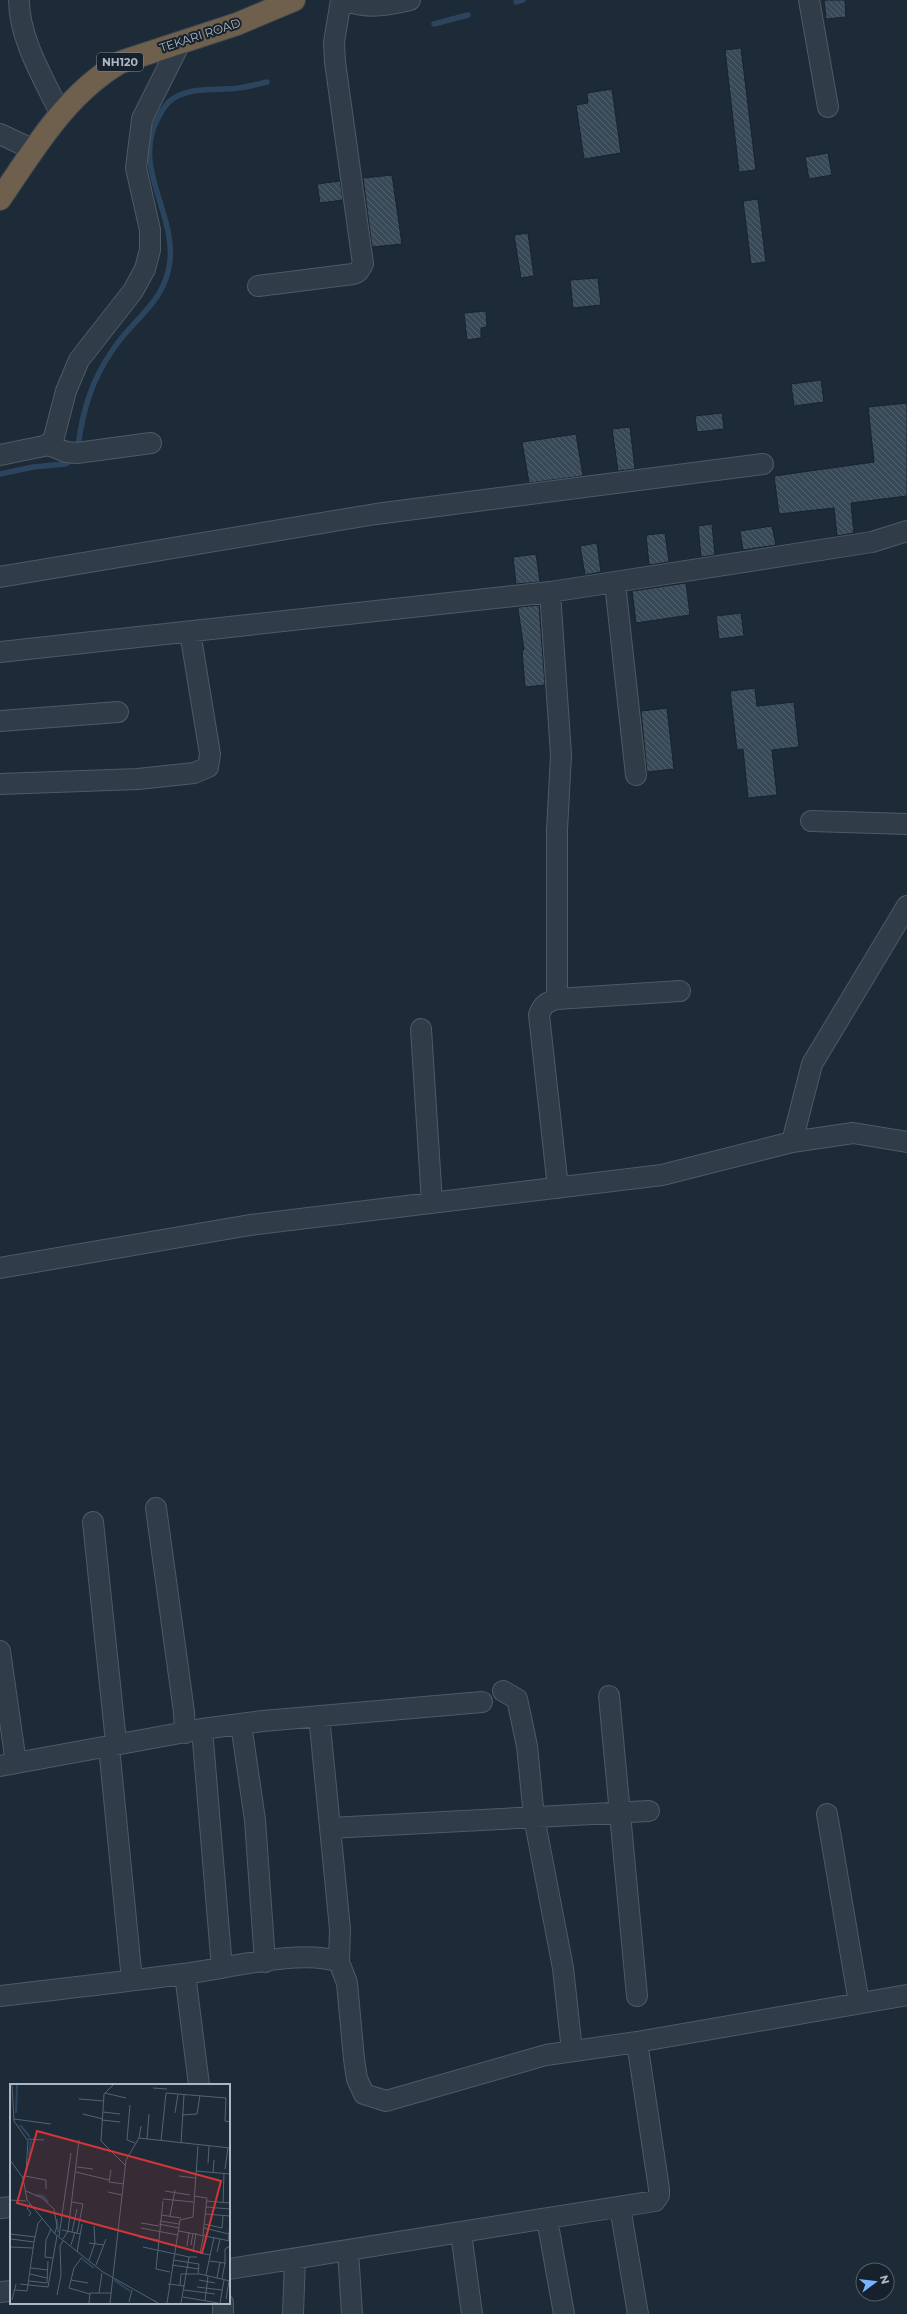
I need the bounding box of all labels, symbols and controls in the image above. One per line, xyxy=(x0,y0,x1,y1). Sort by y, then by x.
street label: TEKARI ROAD xyxy=(158,15,242,55)
road number: NH120 xyxy=(97,53,143,71)
inset map xyxy=(10,2084,230,2304)
north arrow xyxy=(855,2262,895,2302)
text: N xyxy=(877,2273,893,2286)

